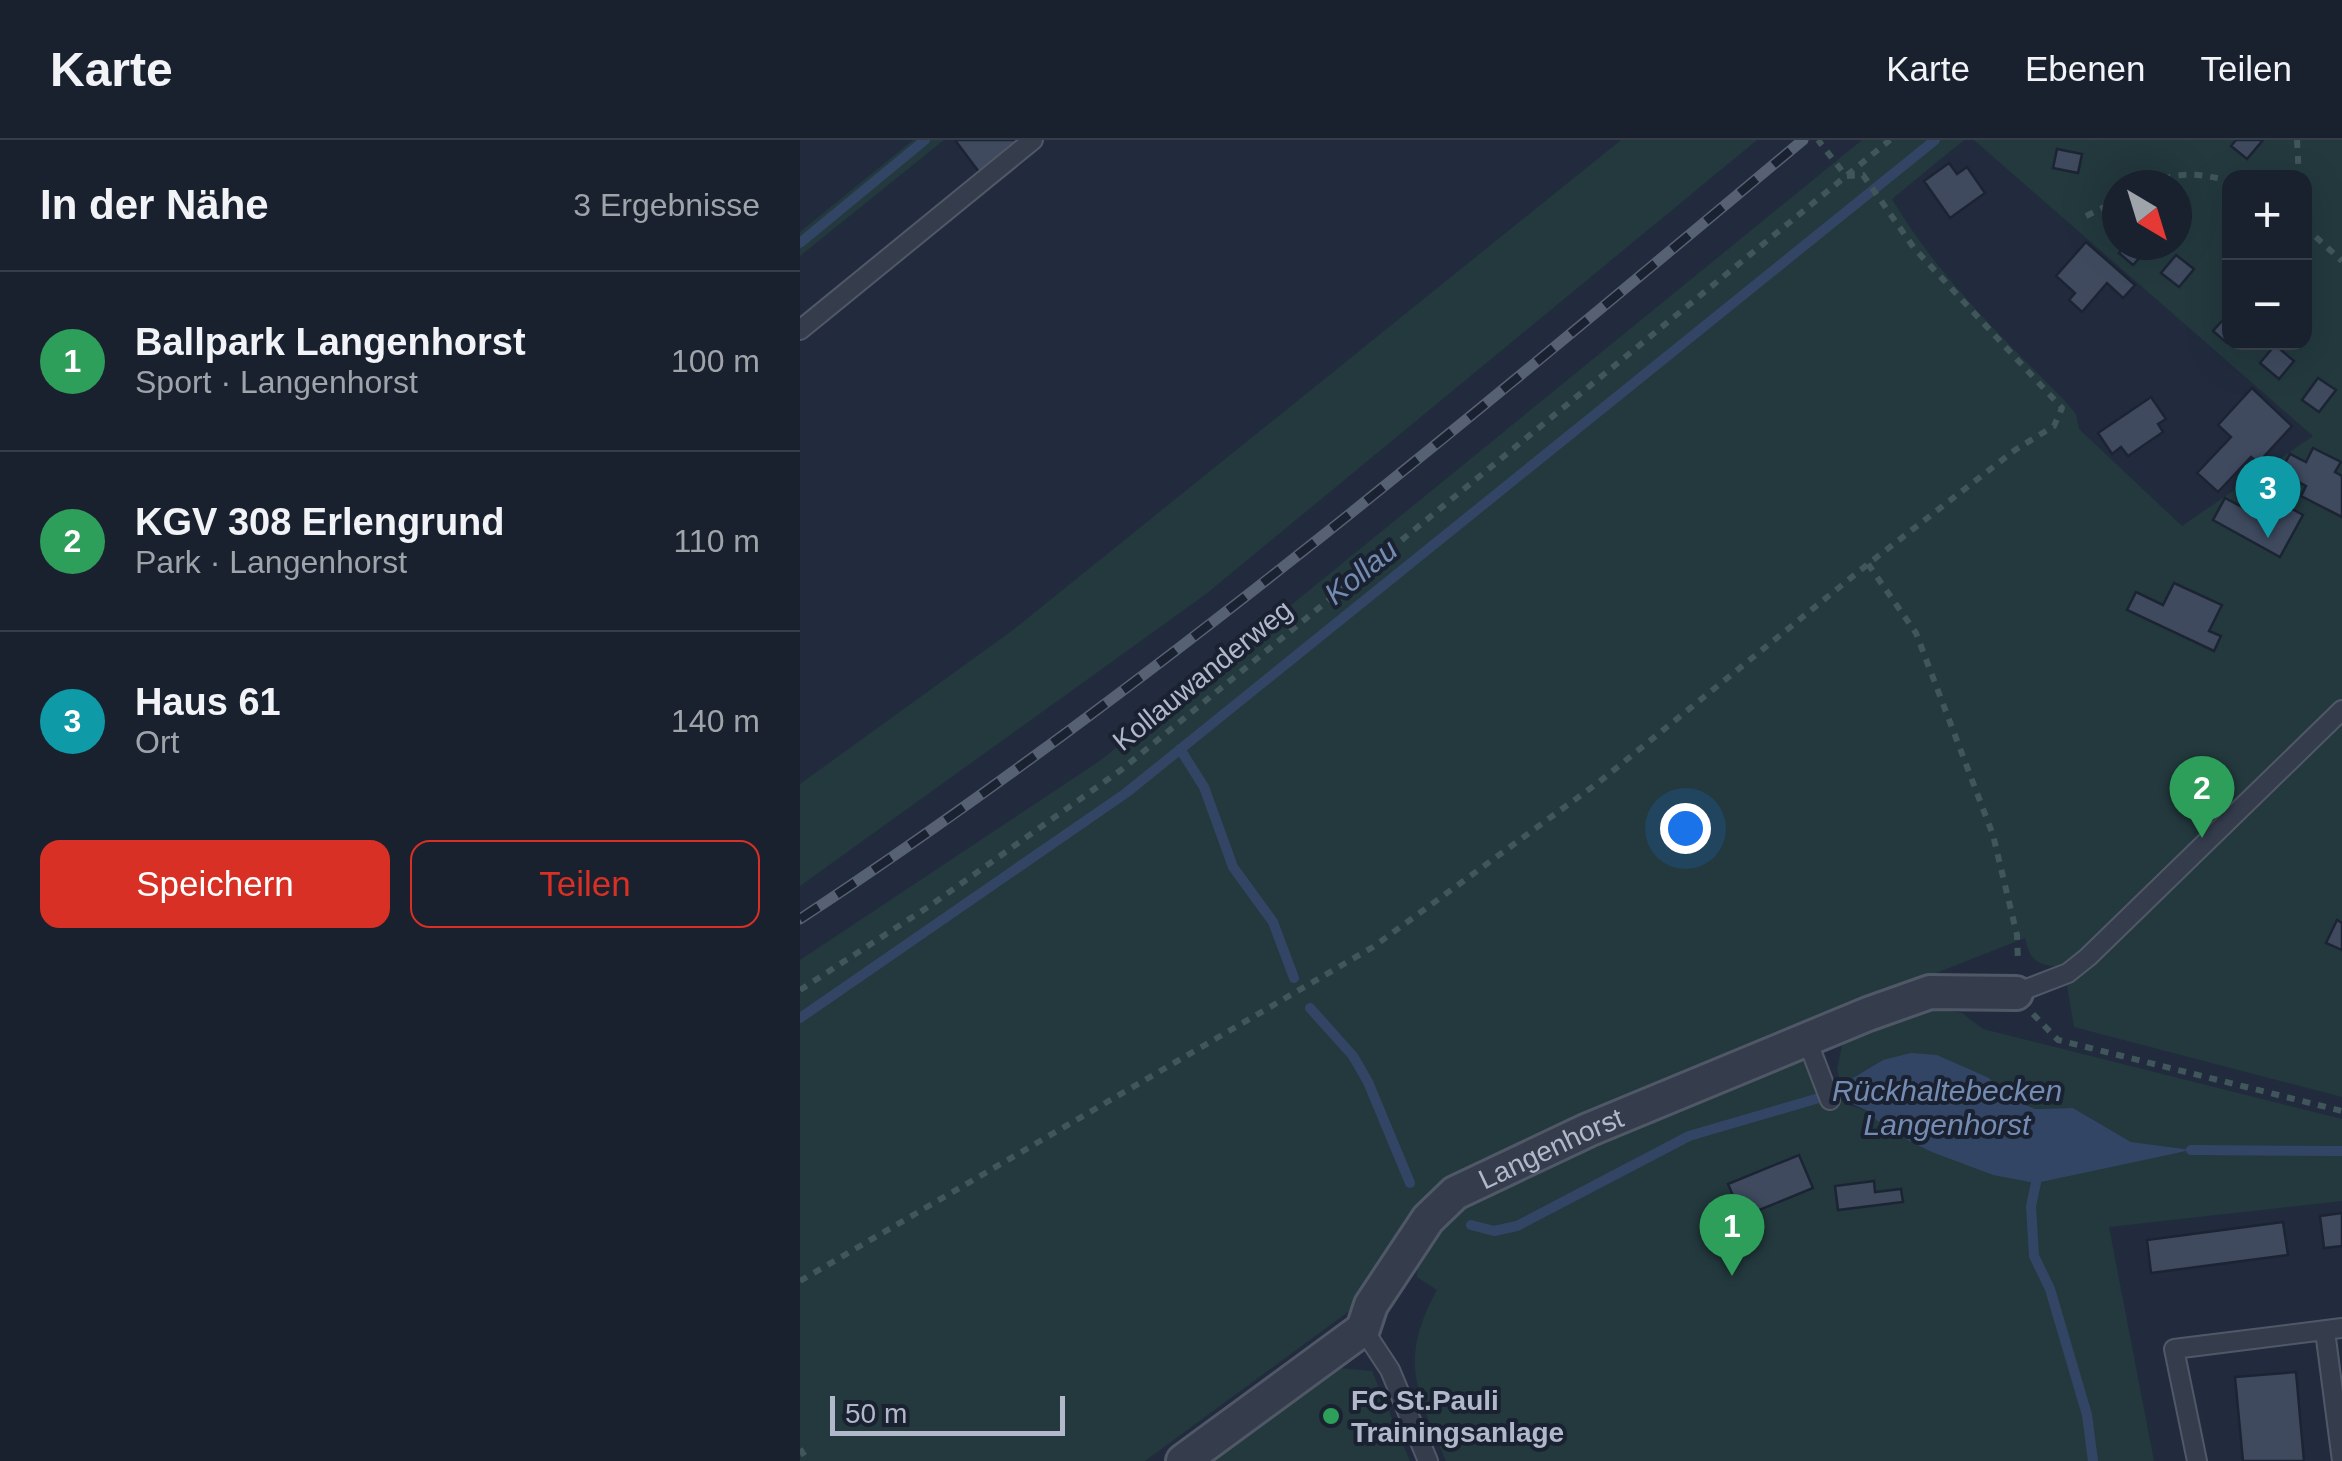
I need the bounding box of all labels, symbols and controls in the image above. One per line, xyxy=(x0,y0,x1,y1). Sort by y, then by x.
text: Karte xyxy=(50,43,173,96)
text: Karte xyxy=(1886,49,1970,88)
text: Ebenen xyxy=(2025,49,2146,88)
text: Teilen xyxy=(2201,49,2292,88)
north arrow xyxy=(2102,170,2192,260)
map controls xyxy=(2222,170,2312,350)
button: + xyxy=(2222,170,2312,260)
text: In der Nähe xyxy=(40,181,269,228)
text: 3 Ergebnisse xyxy=(573,187,760,223)
button: − xyxy=(2222,260,2312,350)
text: Ballpark Langenhorst xyxy=(135,321,526,363)
text: 1 xyxy=(64,343,81,379)
text: 100 m xyxy=(671,343,760,379)
text: Sport · Langenhorst xyxy=(135,364,418,400)
pin: 3 xyxy=(2236,456,2300,538)
text: KGV 308 Erlengrund xyxy=(135,501,505,543)
text: 2 xyxy=(64,523,81,559)
text: 110 m xyxy=(673,523,760,559)
water label: Kollau xyxy=(1318,532,1404,611)
text: Park · Langenhorst xyxy=(135,544,407,580)
street label: Kollauwanderweg xyxy=(1107,594,1298,757)
text: Haus 61 xyxy=(135,681,281,723)
text: 3 xyxy=(64,703,81,739)
text: 140 m xyxy=(671,703,760,739)
text: Ort xyxy=(135,724,179,760)
pin: 2 xyxy=(2170,756,2234,838)
your location xyxy=(1660,803,1711,854)
button: Speichern xyxy=(40,840,390,928)
button: Teilen xyxy=(410,840,760,928)
water label: Rückhaltebecken Langenhorst xyxy=(1832,1074,2062,1141)
street label: Langenhorst xyxy=(1474,1102,1628,1195)
pin: 1 xyxy=(1700,1194,1764,1276)
place label: FC St.Pauli Trainingsanlage xyxy=(1351,1385,1564,1448)
scale bar xyxy=(830,1391,1065,1436)
text: 50 m xyxy=(845,1398,907,1429)
marker: FC St.Pauli Trainingsanlage xyxy=(1320,1405,1342,1427)

